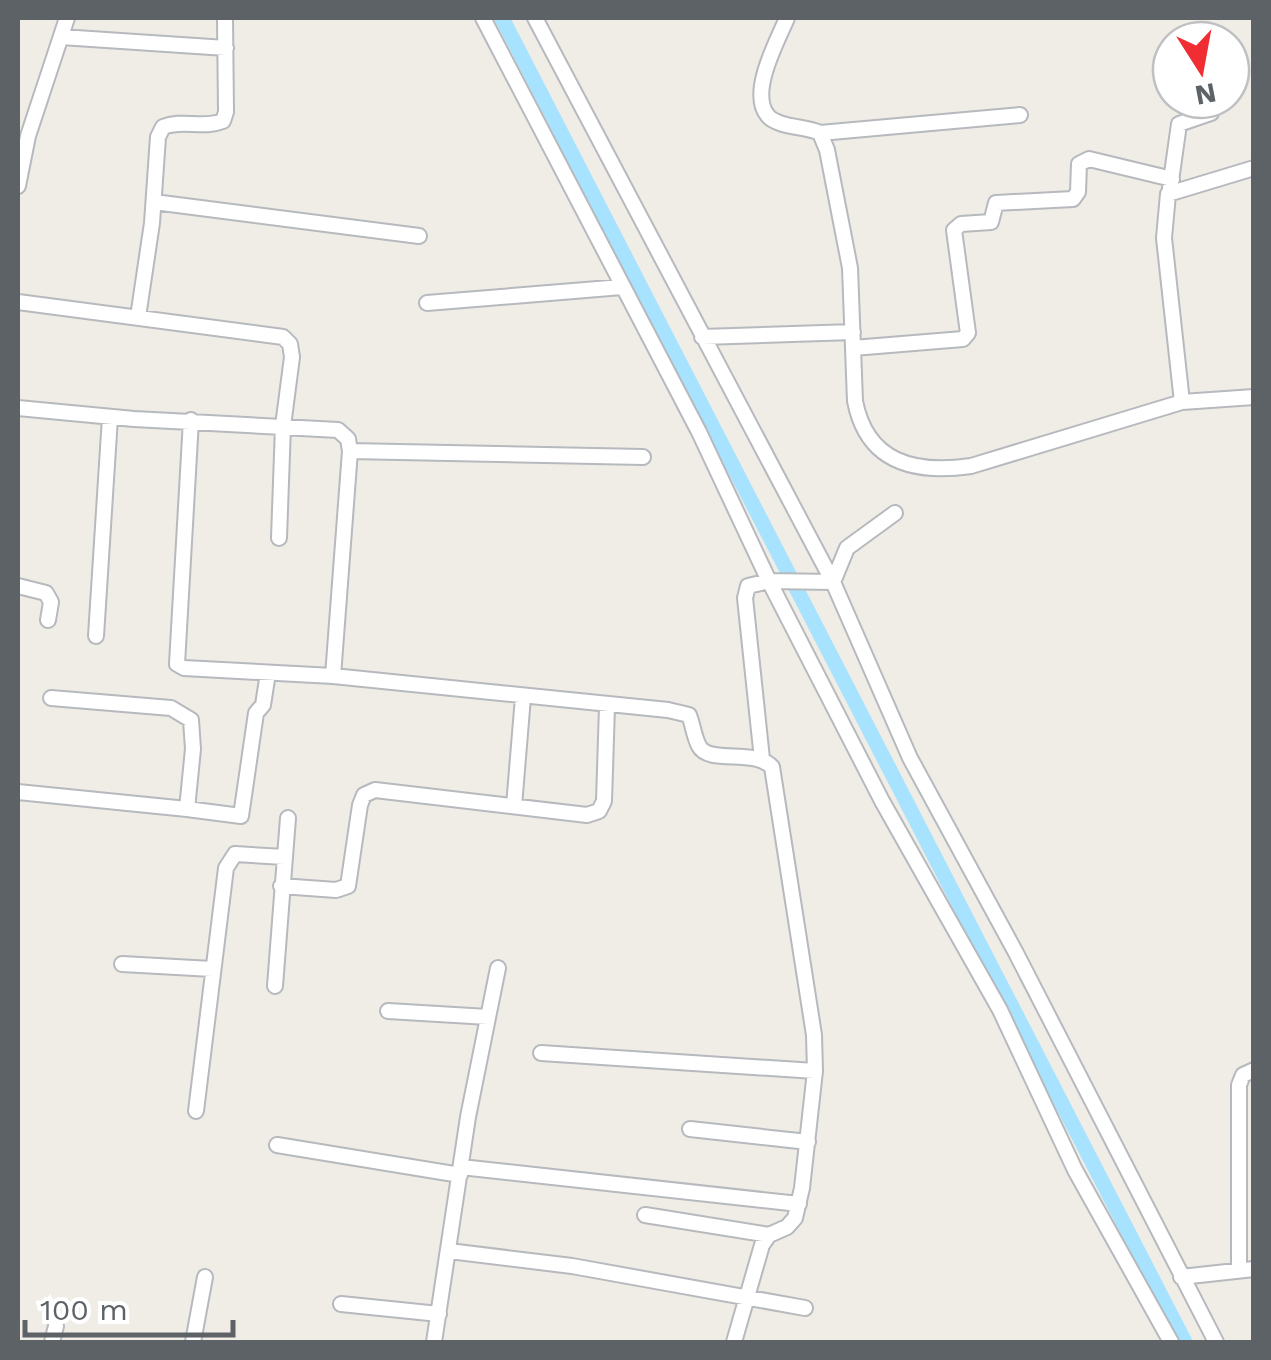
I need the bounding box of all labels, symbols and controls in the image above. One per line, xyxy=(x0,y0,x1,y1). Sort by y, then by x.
north arrow xyxy=(1151,20,1251,120)
text: N xyxy=(1192,76,1219,112)
scale bar xyxy=(25,1275,232,1337)
text: 100 m xyxy=(40,1292,128,1327)

